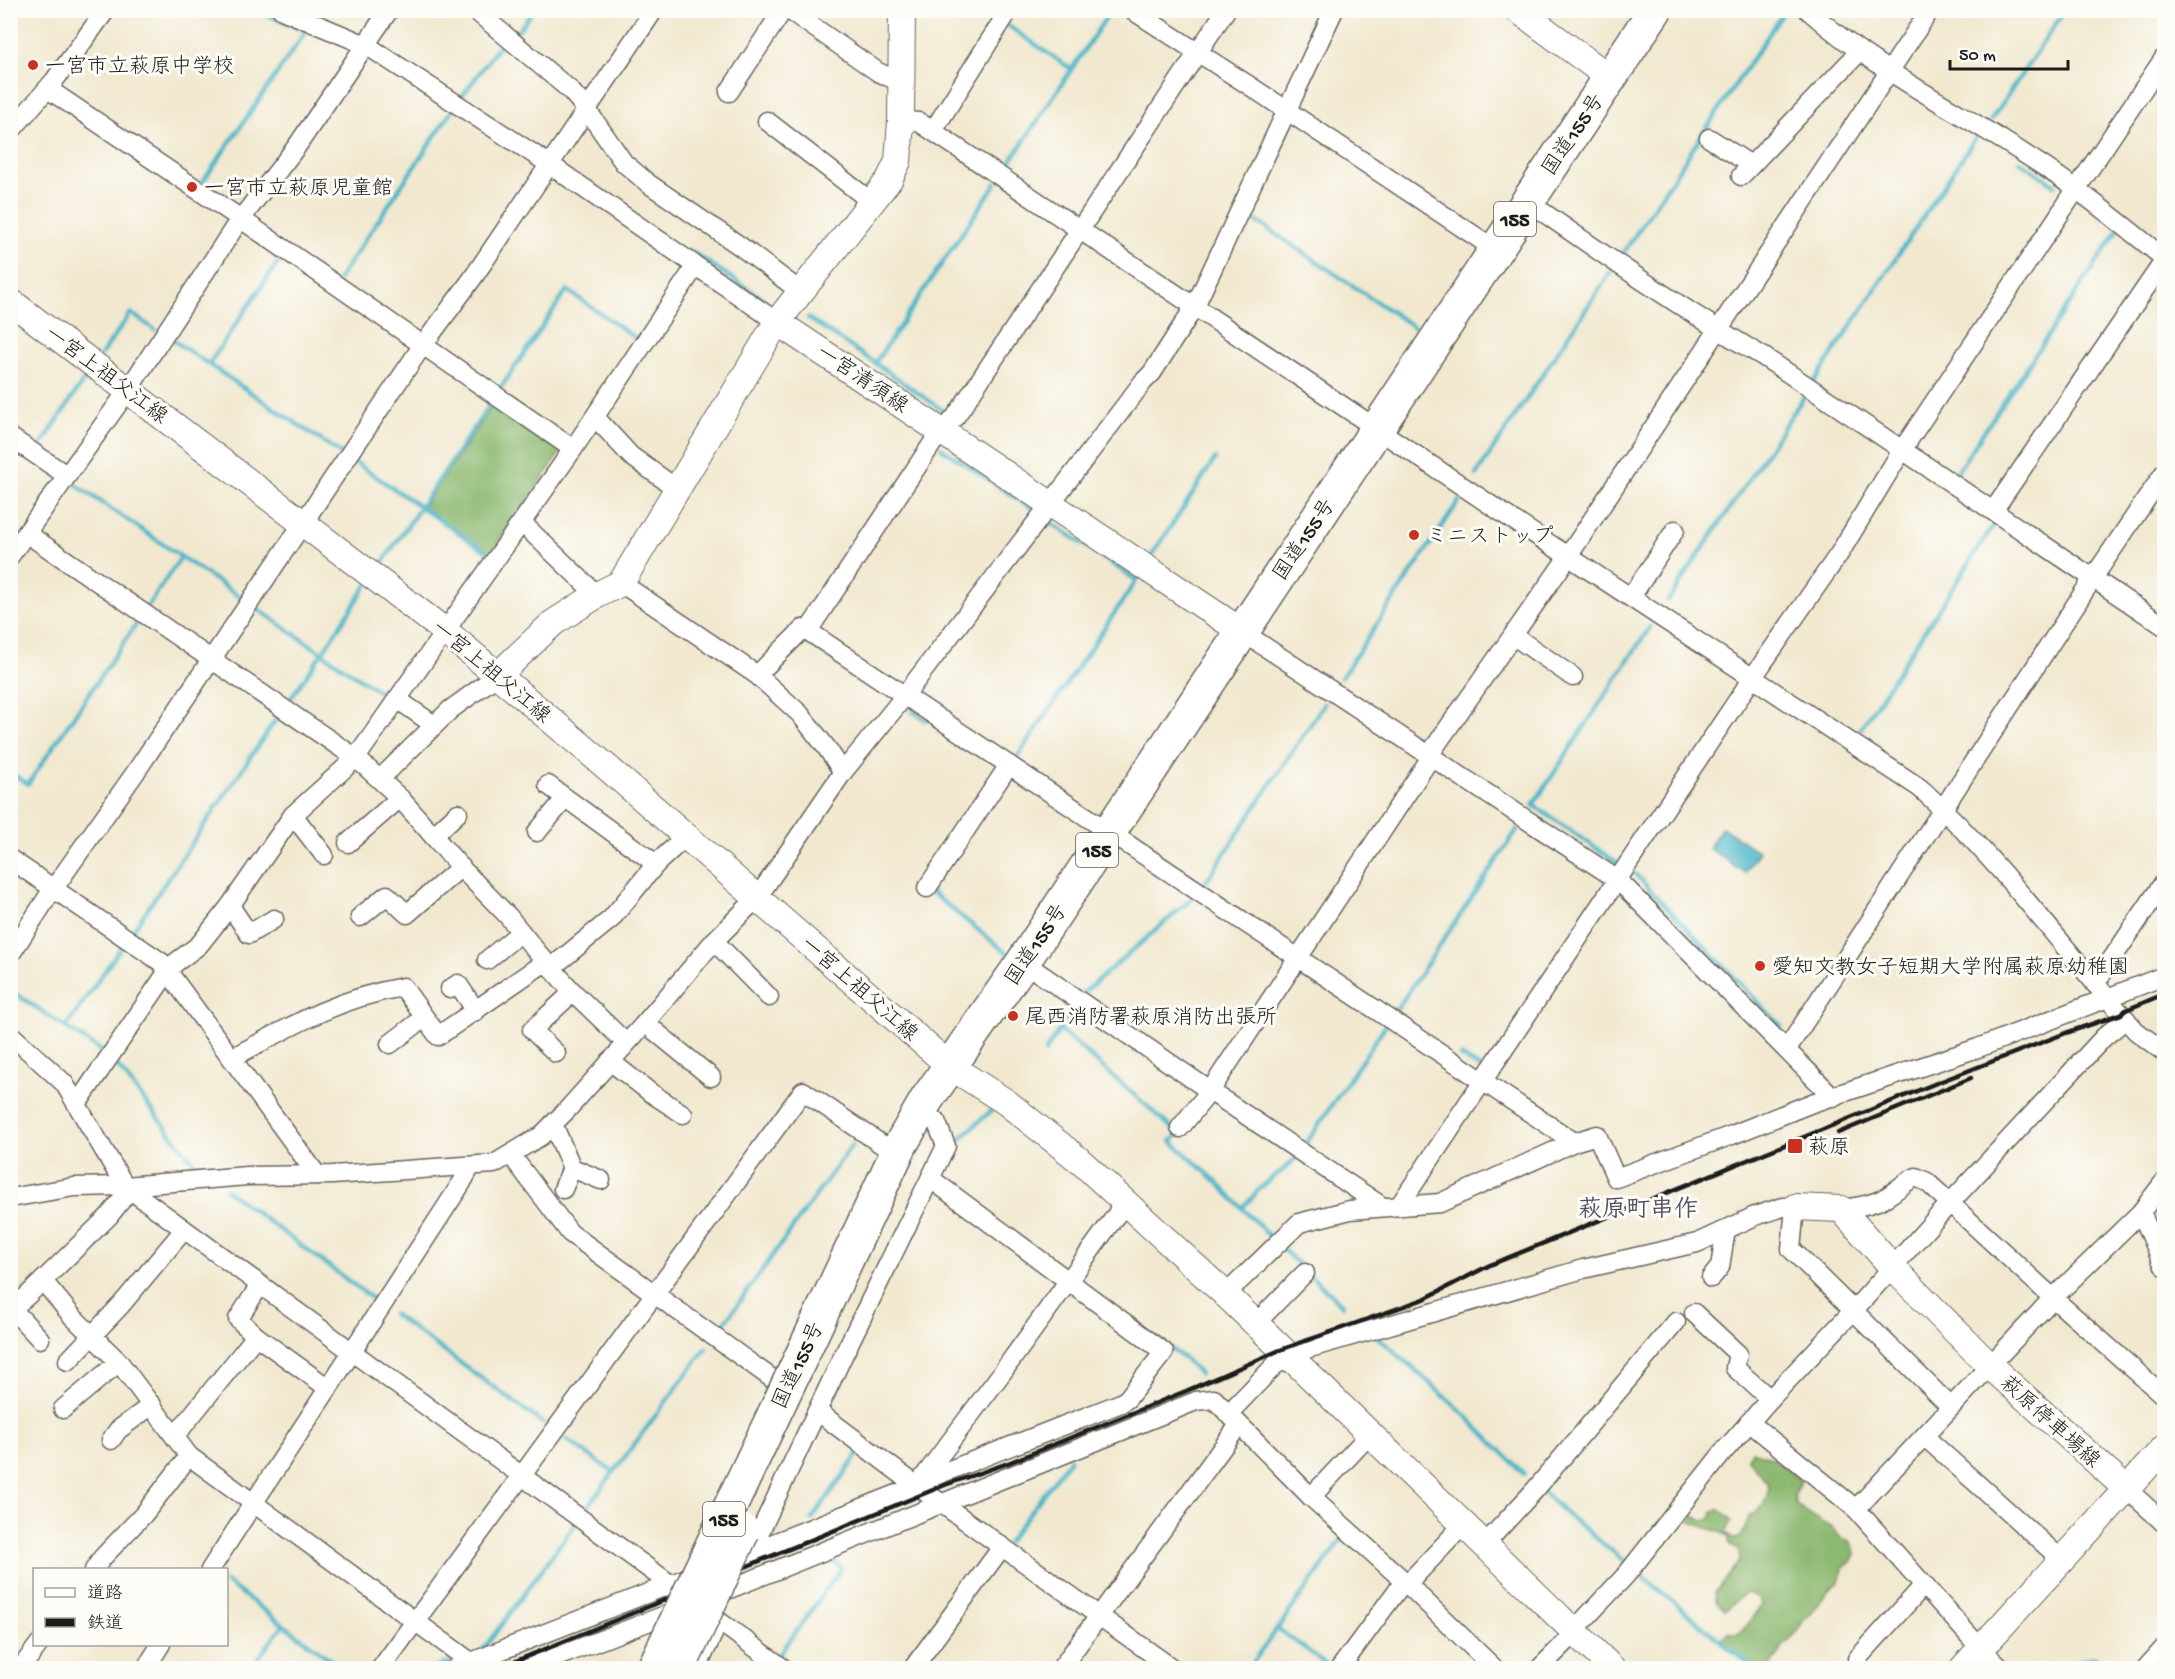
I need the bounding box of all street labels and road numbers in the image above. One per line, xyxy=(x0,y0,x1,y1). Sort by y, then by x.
street label: 国道155号 xyxy=(1538,90,1611,182)
road number: 155 xyxy=(1494,202,1536,236)
street label: 一宮上祖父江線 xyxy=(39,322,172,431)
street label: 一宮清須線 xyxy=(811,340,913,421)
street label: 国道155号 xyxy=(1269,495,1342,587)
street label: 一宮上祖父江線 xyxy=(425,616,555,731)
road number: 155 xyxy=(1076,833,1118,867)
street label: 国道155号 xyxy=(1001,900,1074,992)
street label: 一宮上祖父江線 xyxy=(794,932,922,1048)
street label: 国道155号 xyxy=(768,1318,831,1414)
street label: 萩原停車場線 xyxy=(1993,1371,2105,1475)
road number: 155 xyxy=(703,1502,745,1536)

